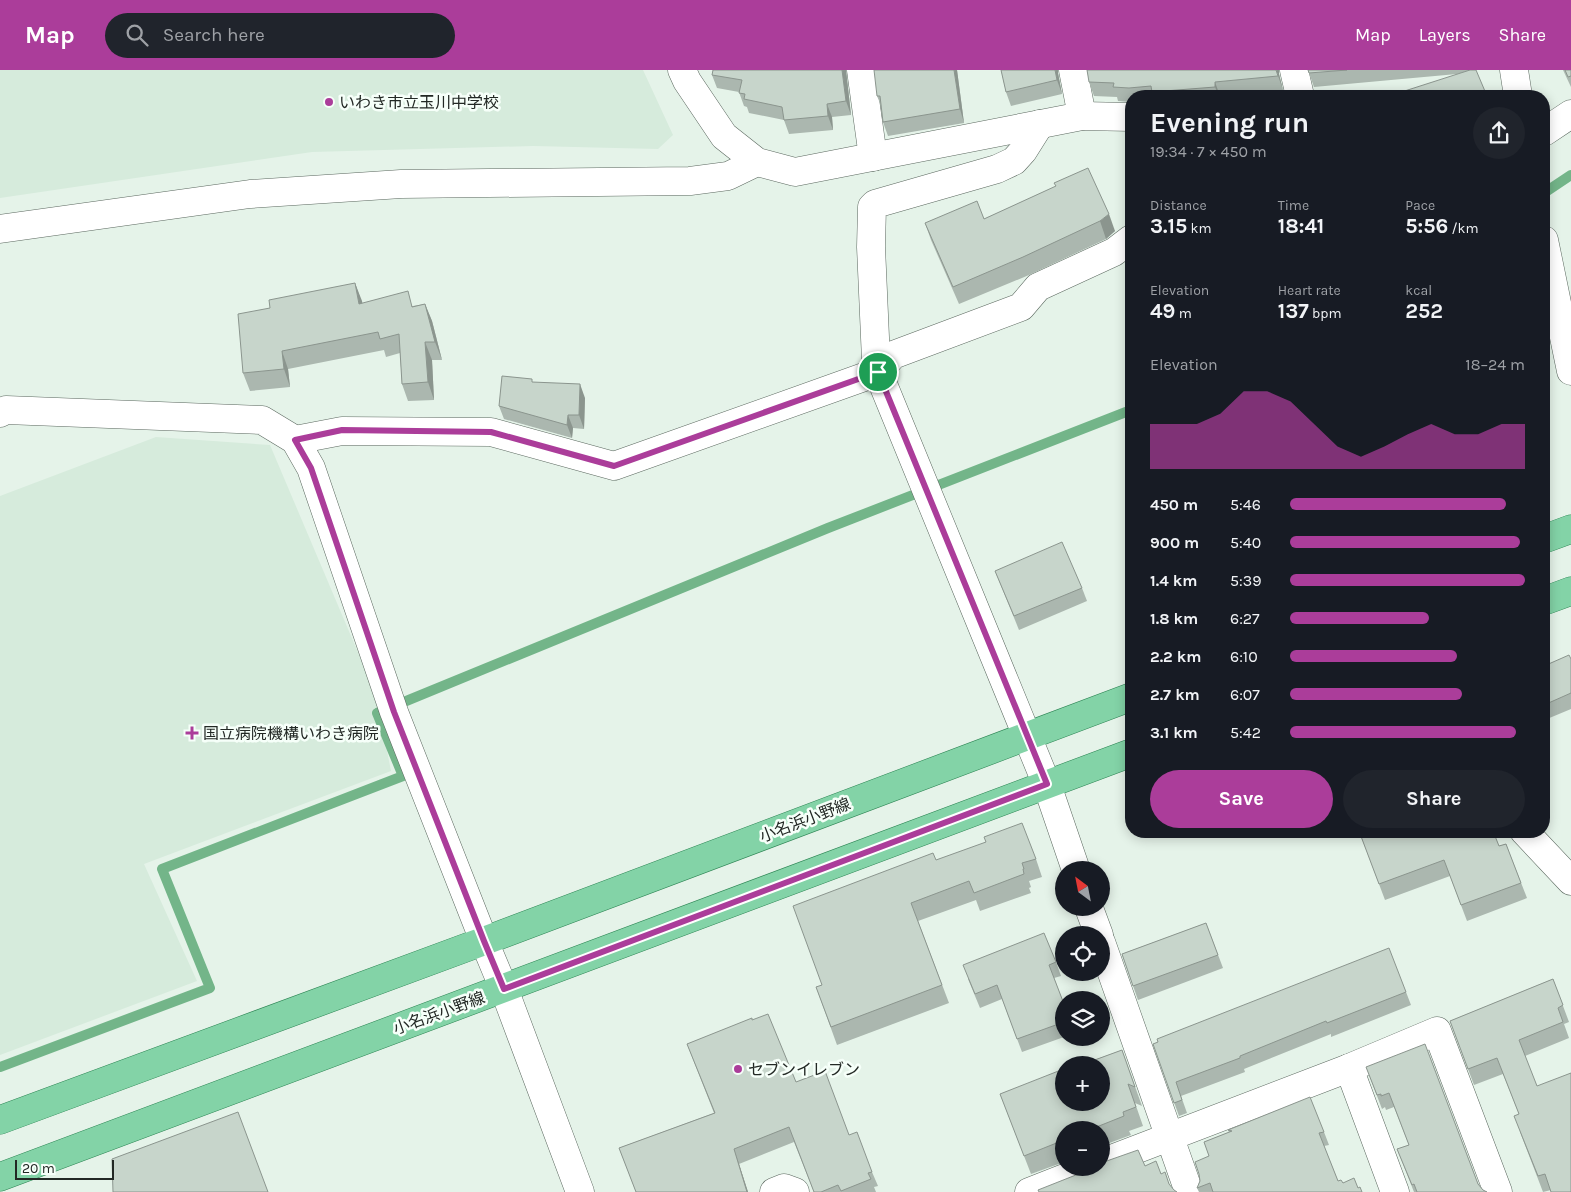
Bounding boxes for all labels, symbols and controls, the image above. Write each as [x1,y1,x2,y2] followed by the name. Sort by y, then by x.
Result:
[105,13,455,58] search box
[25,21,75,49] text: Map
[123,21,151,49] icon: search
[163,24,265,46] text: Search here
[1355,24,1391,46] text: Map
[1419,24,1471,46] text: Layers
[1499,24,1546,46] text: Share
[339,93,499,112] place label: いわき市立玉川中学校
[323,96,335,108] marker: いわき市立玉川中学校
[1150,106,1309,139] text: Evening run
[1473,107,1525,159] button: share
[1150,142,1267,161] text: 19:34 · 7 × 450 m
[1150,197,1207,214] text: Distance
[1278,197,1309,214] text: Time
[1405,197,1435,214] text: Pace
[1150,214,1187,238] text: 3.15
[1278,214,1324,238] text: 18:41
[1405,214,1448,238] text: 5:56
[1187,220,1212,237] text: km
[1448,220,1479,237] text: /km
[1150,282,1209,299] text: Elevation
[1278,282,1341,299] text: Heart rate
[1405,282,1432,299] text: kcal
[1150,299,1175,323] text: 49
[1278,299,1309,323] text: 137
[1405,299,1443,323] text: 252
[1175,305,1192,322] text: m
[1309,305,1342,322] text: bpm
[857,351,899,393] pin
[1150,355,1218,374] text: Elevation
[1465,355,1525,374] text: 18–24 m
[864,358,892,386] icon: arrive
[1150,495,1198,514] text: 450 m
[1230,495,1261,514] text: 5:46
[1150,533,1199,552] text: 900 m
[1230,533,1261,552] text: 5:40
[1150,571,1197,590] text: 1.4 km
[1230,571,1261,590] text: 5:39
[1150,609,1198,628] text: 1.8 km
[1230,609,1260,628] text: 6:27
[1150,647,1202,666] text: 2.2 km
[1230,647,1258,666] text: 6:10
[1150,685,1200,704] text: 2.7 km
[1230,685,1260,704] text: 6:07
[1150,723,1198,742] text: 3.1 km
[1230,723,1261,742] text: 5:42
[203,724,379,743] place label: 国立病院機構いわき病院
[185,726,199,740] marker: 国立病院機構いわき病院
[1150,770,1333,828] button: Save
[1343,770,1525,828] button: Share
[757,794,853,846] street label: 小名浜小野線
[1055,861,1110,916] north arrow
[1055,861,1110,1176] map controls
[1055,926,1110,981] button: locate
[391,988,487,1038] street label: 小名浜小野線
[1055,991,1110,1046] button: layers
[1055,1056,1110,1111] button: +
[748,1060,860,1079] place label: セブンイレブン
[732,1063,744,1075] marker: セブンイレブン
[1055,1121,1110,1176] button: −
[15,1157,114,1180] scale bar
[22,1160,55,1177] text: 20 m

